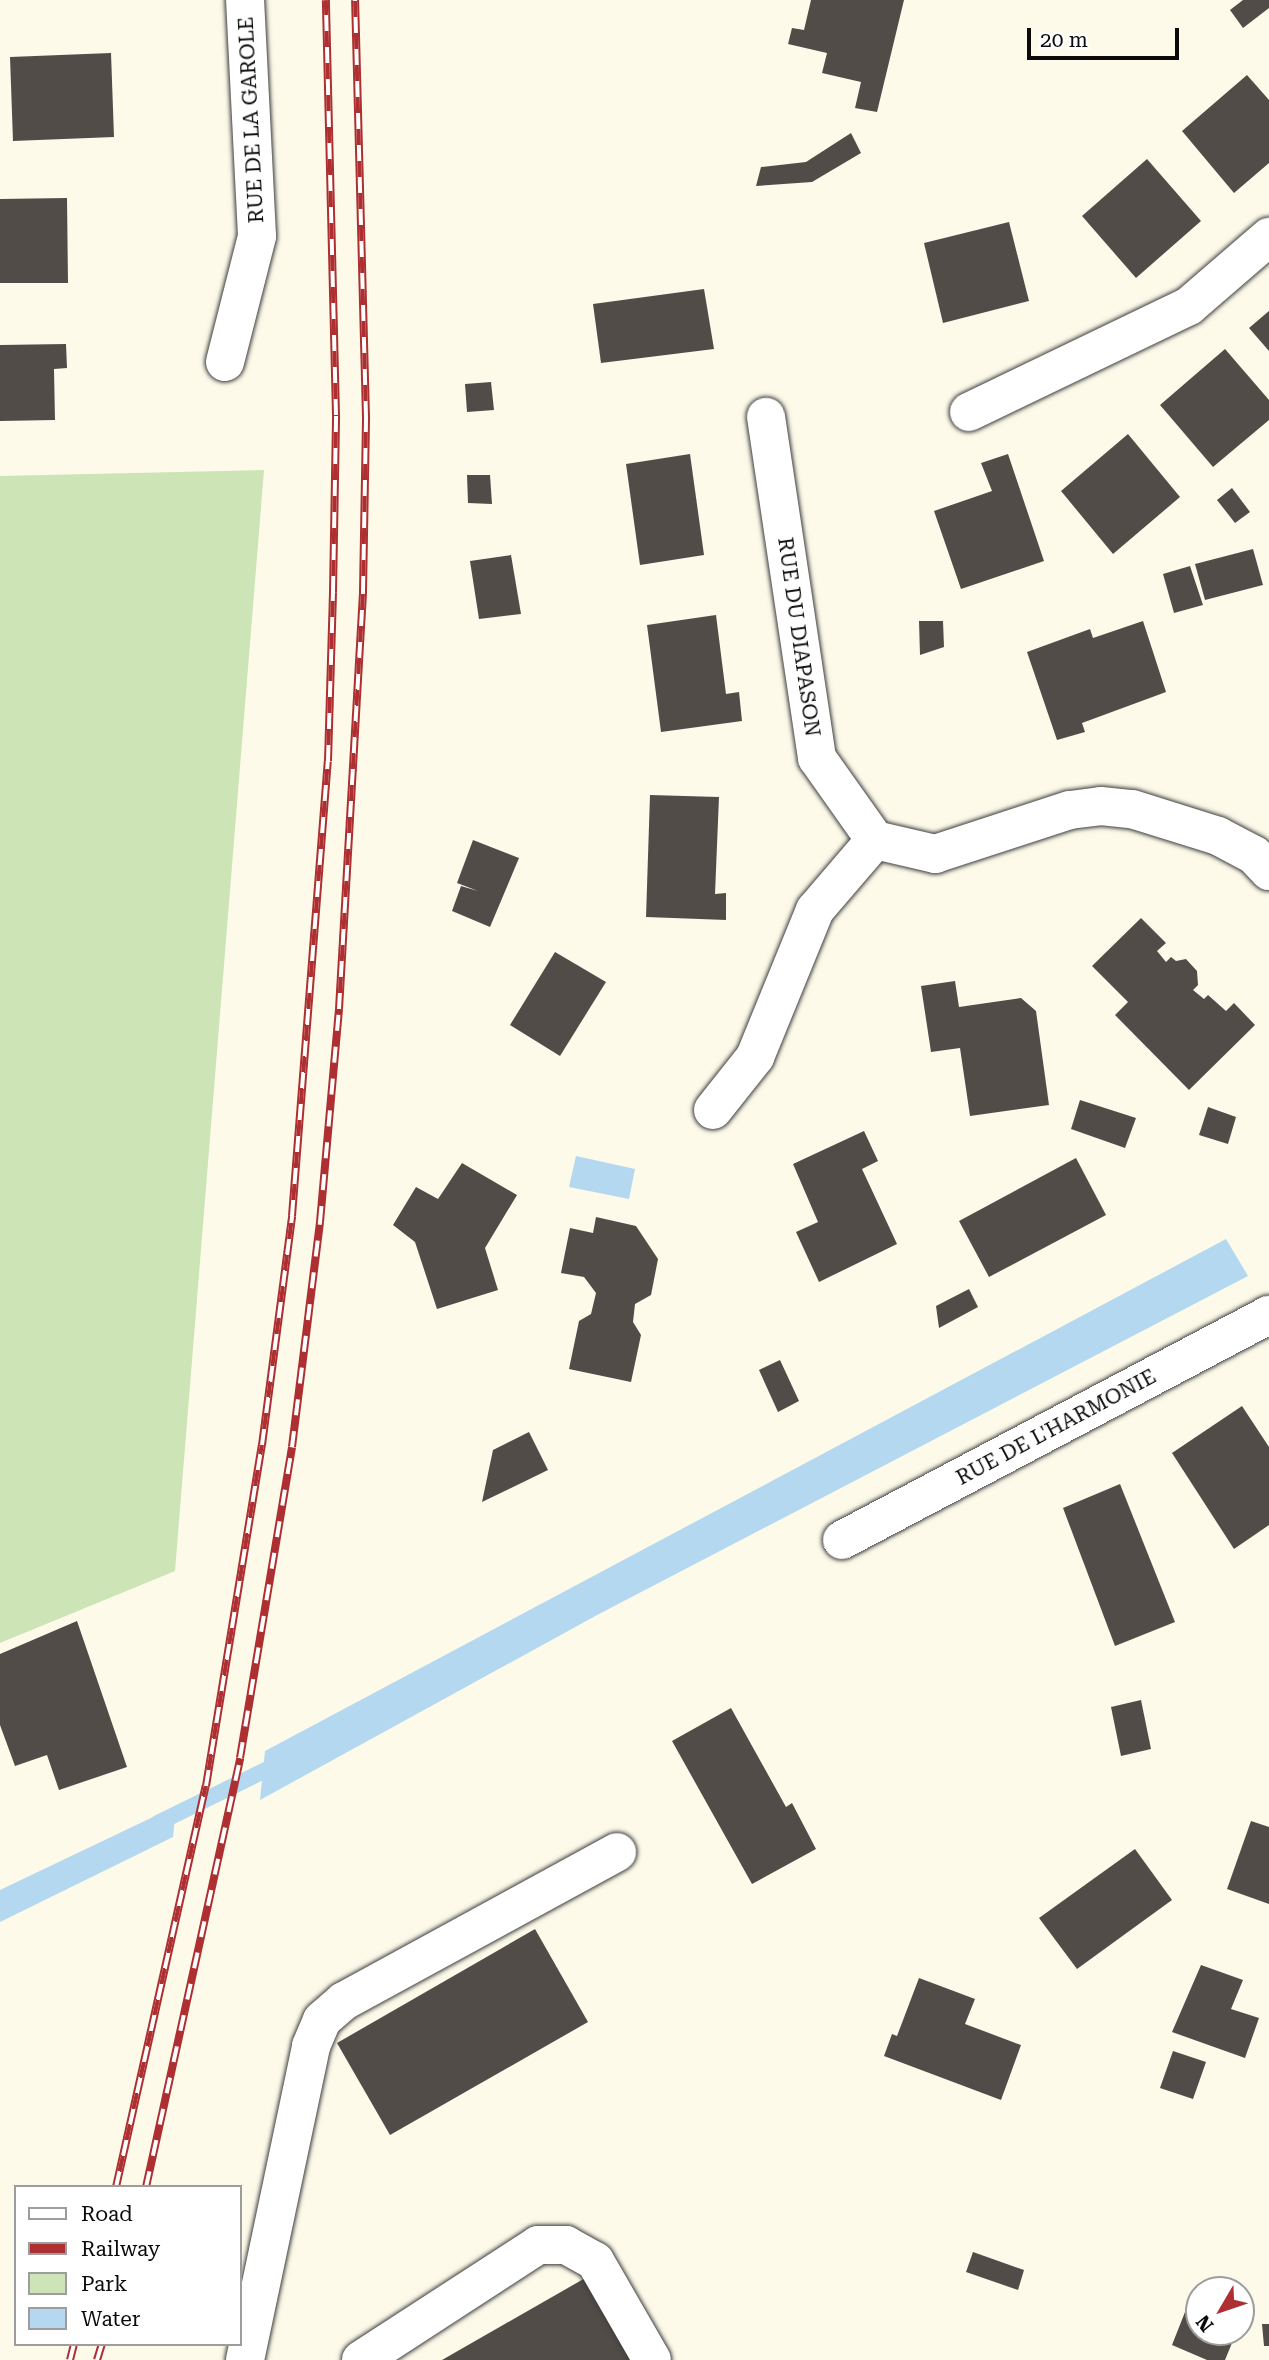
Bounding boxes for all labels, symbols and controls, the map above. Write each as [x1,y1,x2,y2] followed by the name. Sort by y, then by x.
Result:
[1031,14,1183,58] scale bar
[233,16,269,224] street label: RUE DE LA GAROLE
[1040,28,1088,52] text: 20 m
[773,536,825,738] street label: RUE DU DIAPASON
[952,1364,1160,1490] street label: RUE DE L'HARMONIE
[14,2185,242,2346] legend
[81,2202,133,2226] text: Road
[81,2237,160,2261] text: Railway
[81,2272,127,2296] text: Park
[1185,2276,1255,2346] north arrow
[81,2307,140,2331] text: Water
[1191,2310,1218,2336] text: N

